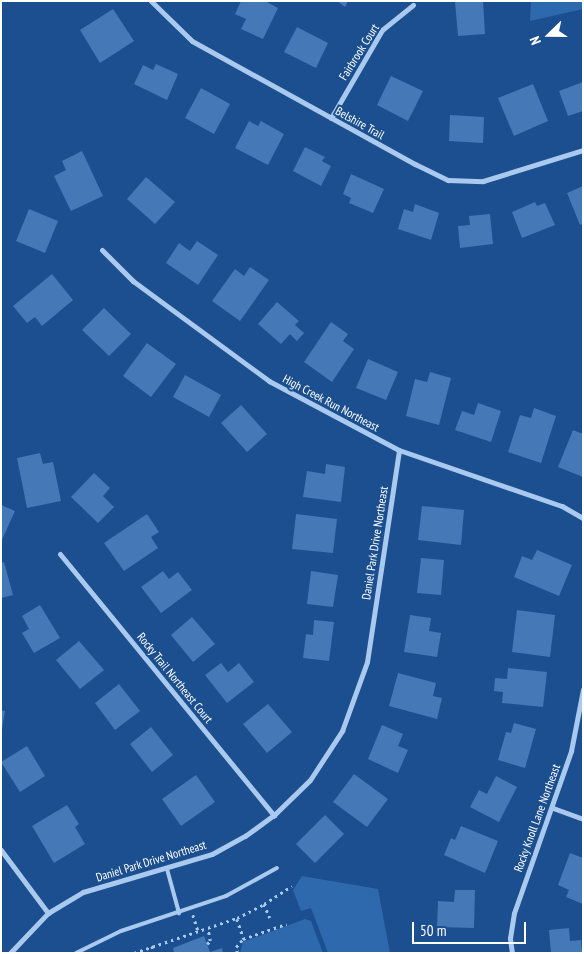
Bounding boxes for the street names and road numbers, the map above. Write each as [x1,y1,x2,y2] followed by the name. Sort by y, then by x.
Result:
[336,21,382,83] street label: Fairbrook Court
[333,104,387,142] street label: Belshire Trail
[280,371,382,435] street label: High Creek Run Northeast
[359,485,391,601] street label: Daniel Park Drive Northeast
[134,630,216,726] street label: Rocky Trail Northeast Court
[511,762,563,874] street label: Rocky Knoll Lane Northeast
[94,837,208,885] street label: Daniel Park Drive Northeast

